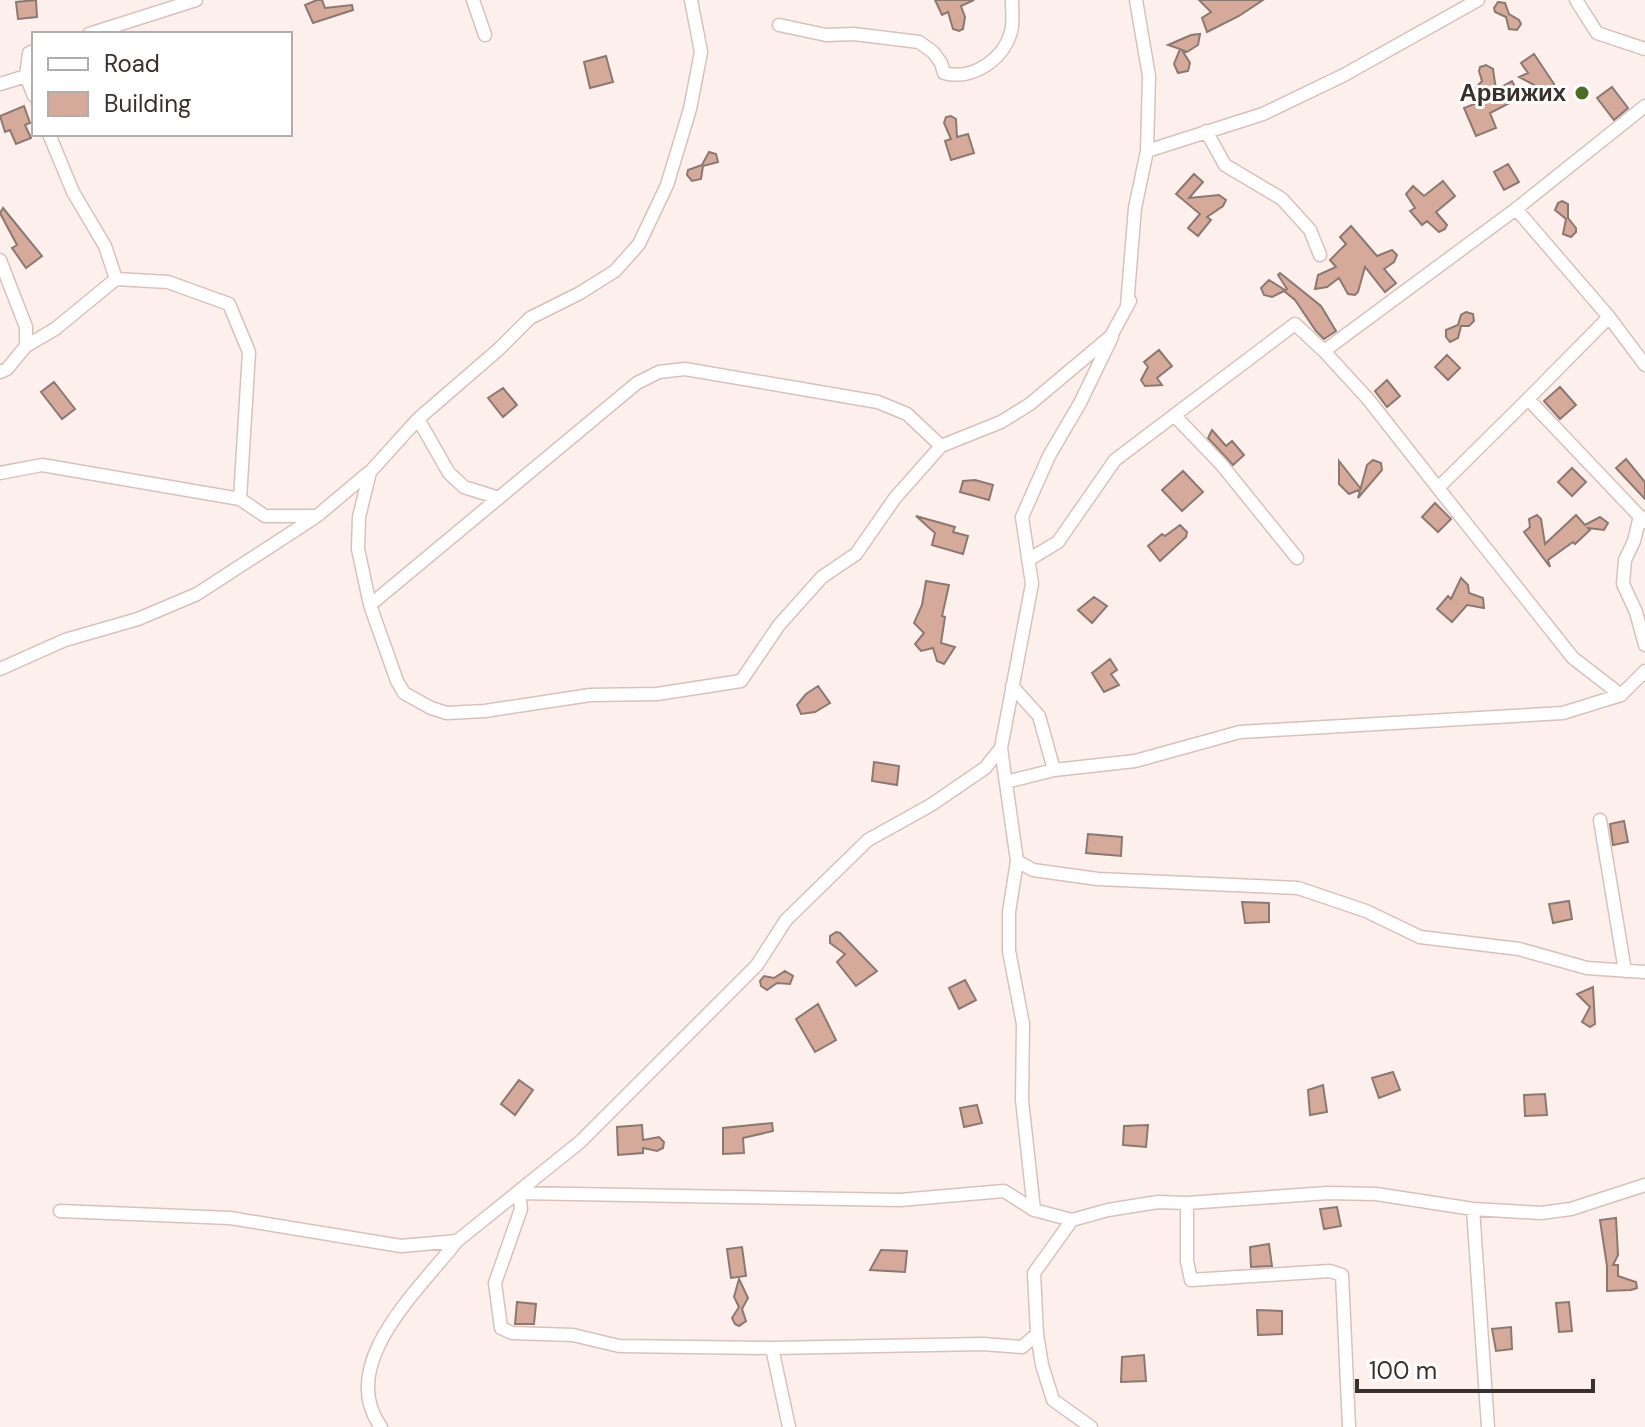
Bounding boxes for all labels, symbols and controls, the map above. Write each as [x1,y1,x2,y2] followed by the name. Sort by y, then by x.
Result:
[32,32,292,136] legend
[104,48,160,79] text: Road
[1459,77,1567,108] place label: Арвижих
[1573,84,1591,102] marker: Арвижих
[104,88,191,119] text: Building
[1357,1343,1593,1393] scale bar
[1369,1355,1437,1386] text: 100 m

